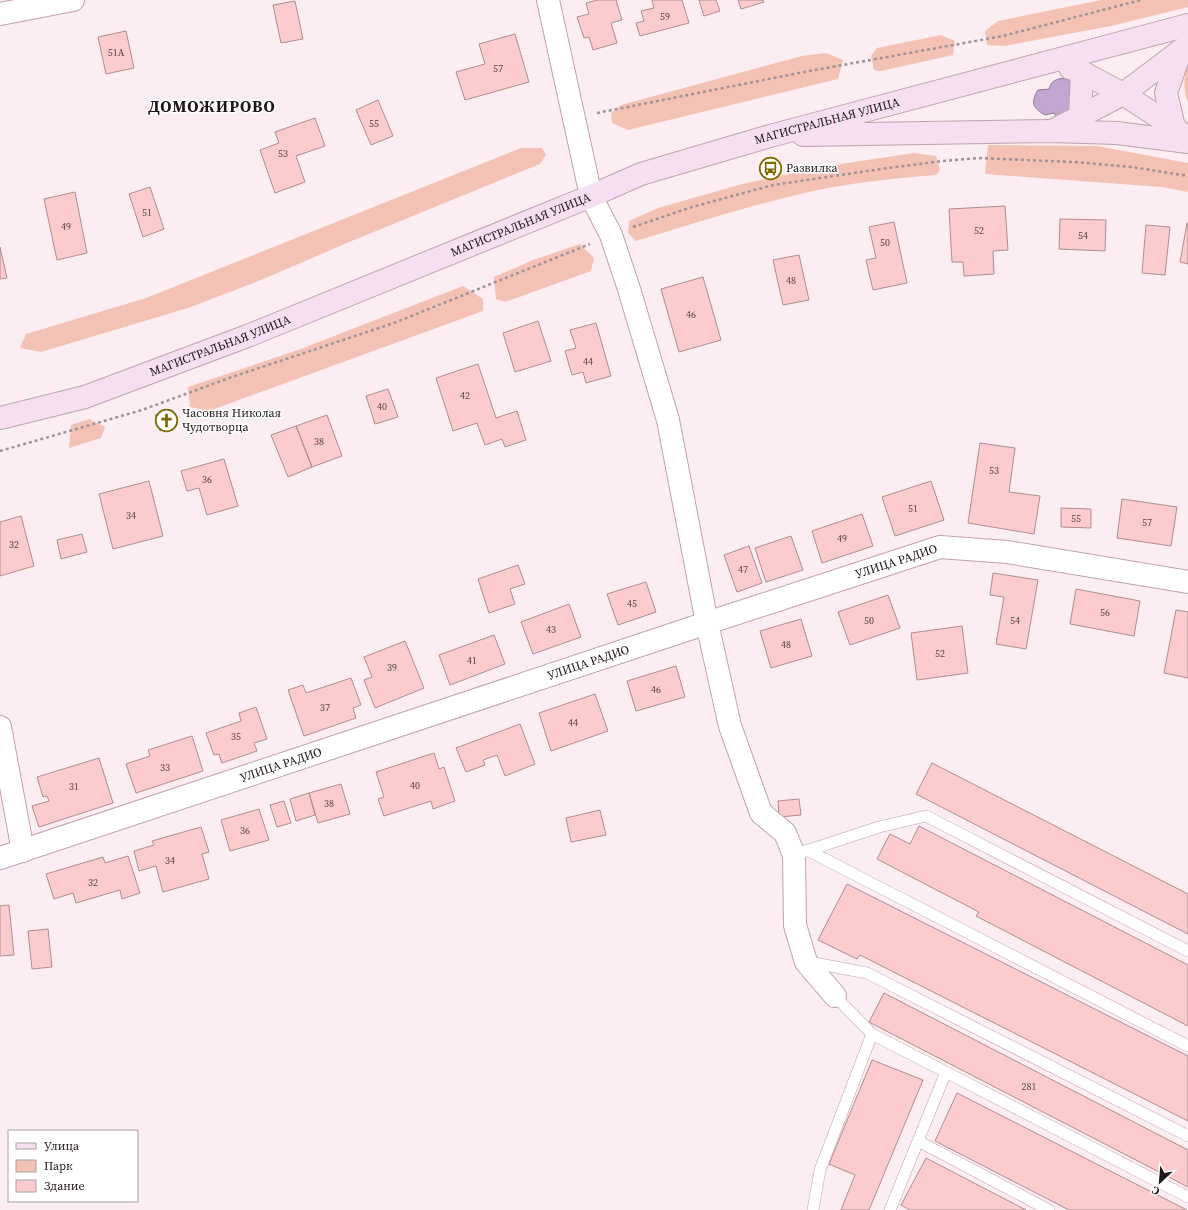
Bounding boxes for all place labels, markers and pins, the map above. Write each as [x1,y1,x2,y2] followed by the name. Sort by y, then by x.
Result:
[757,155,783,181] bus stop icon: Развилка
[786,160,839,176] place label: Развилка
[182,405,281,435] place label: Часовня Николая Чудотворца
[153,407,179,433] church icon: Часовня Николая Чудотворца

